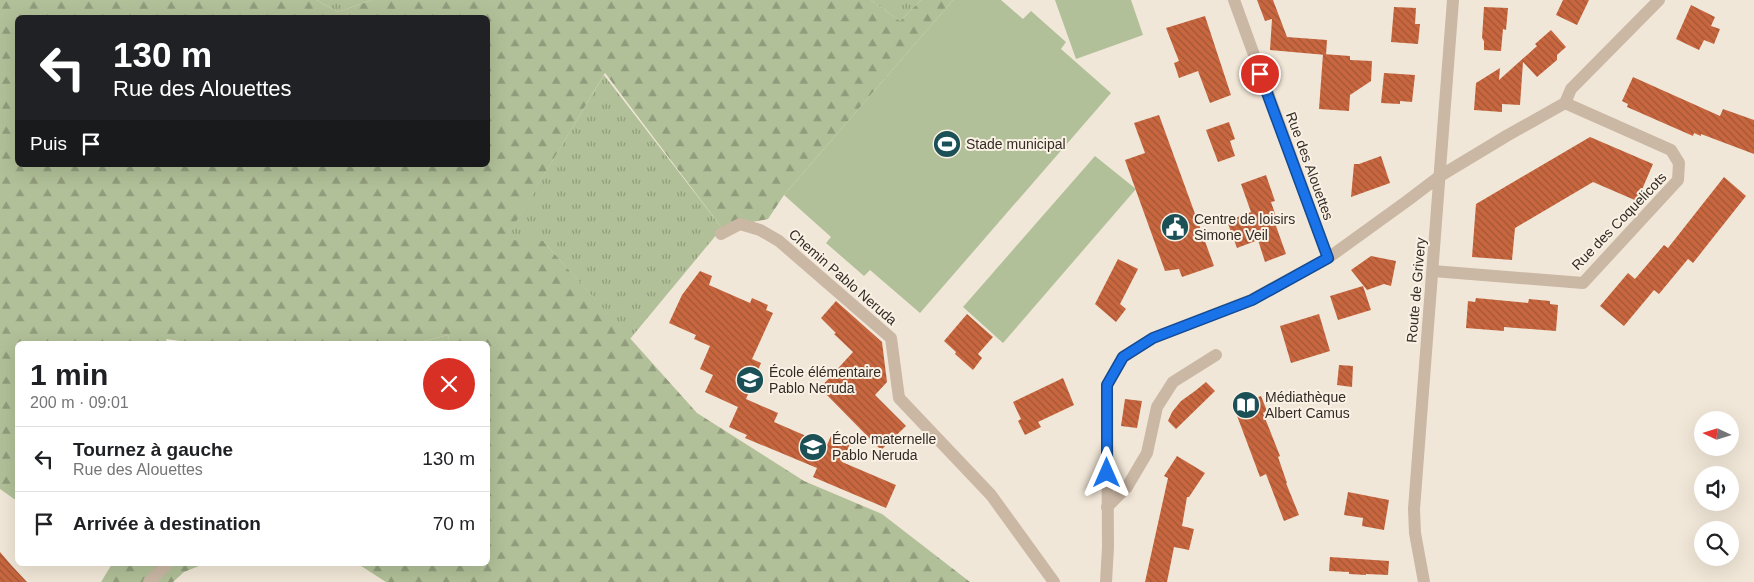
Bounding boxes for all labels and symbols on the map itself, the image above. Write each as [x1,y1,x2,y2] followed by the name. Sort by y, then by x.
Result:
[1239,53,1281,95] pin
[1283,110,1337,222] street label: Rue des Alouettes
[932,129,962,159] sports icon: Stade municipal
[966,136,1066,152] place label: Stade municipal
[1568,169,1670,273] street label: Rue des Coquelicots
[1194,211,1295,243] place label: Centre de loisirs Simone Veil
[1160,212,1190,242] public building icon: Centre de loisirs Simone Veil
[786,226,900,328] street label: Chemin Pablo Neruda
[1403,237,1429,343] street label: Route de Grivery
[769,364,881,396] place label: École élémentaire Pablo Neruda
[735,365,765,395] school or university icon: École élémentaire Pablo Neruda
[1265,389,1350,421] place label: Médiathèque Albert Camus
[1231,390,1261,420] library icon: Médiathèque Albert Camus
[1694,411,1739,456] north arrow
[832,431,936,463] place label: École maternelle Pablo Neruda
[798,432,828,462] school or university icon: École maternelle Pablo Neruda
[1080,446,1132,498] position arrow

